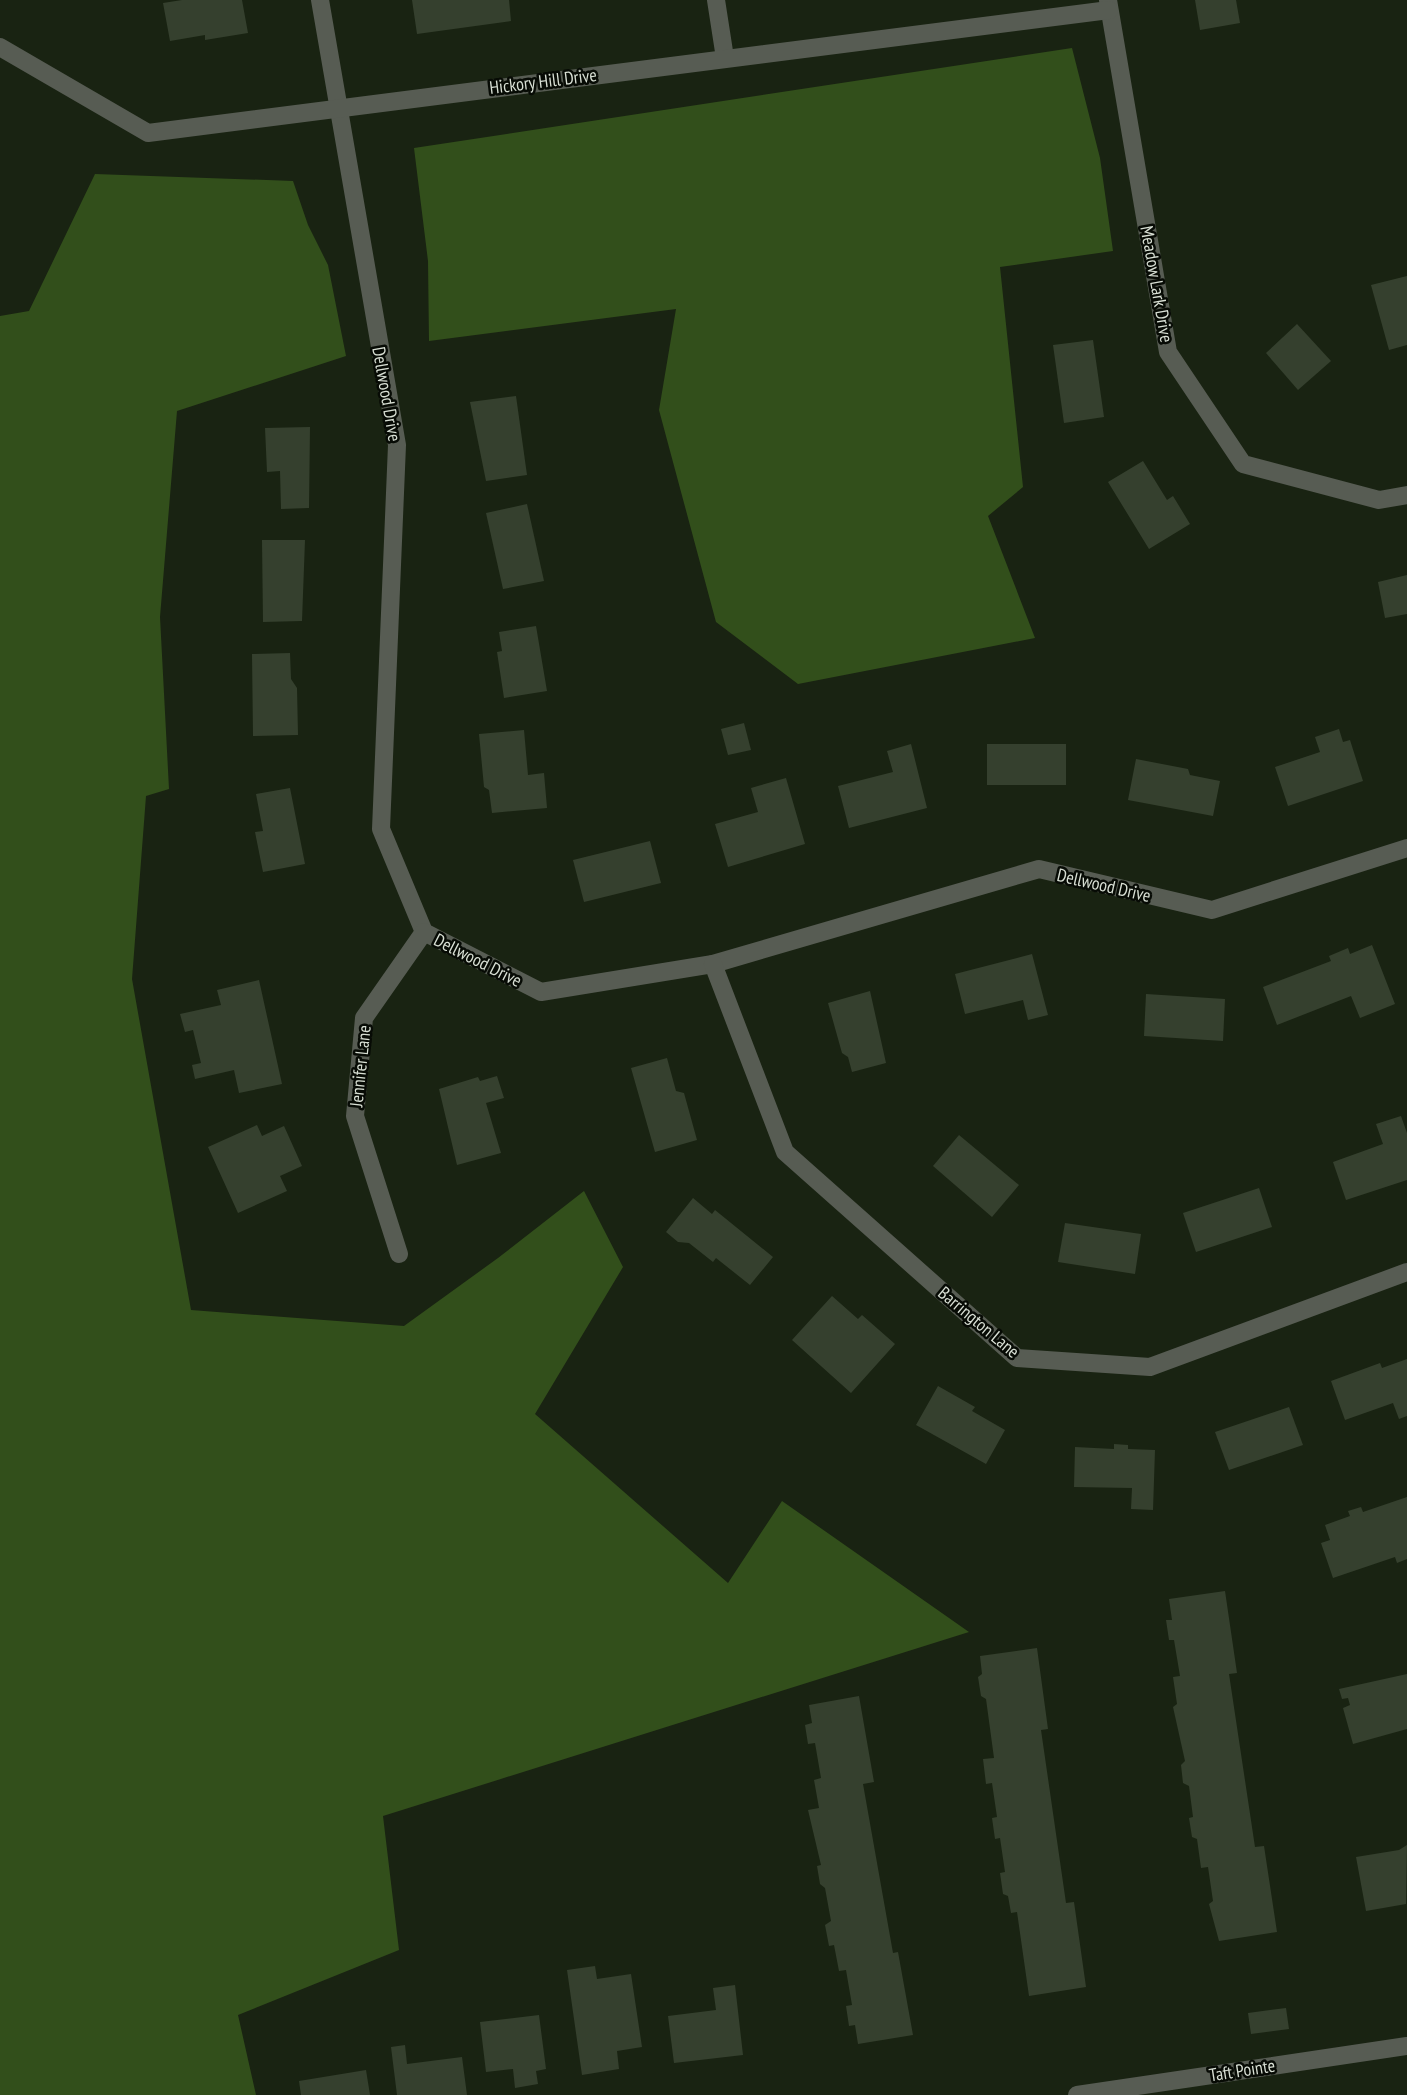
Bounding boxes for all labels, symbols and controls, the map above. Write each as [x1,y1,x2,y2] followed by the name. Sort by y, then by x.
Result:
[488,63,598,99] street label: Hickory Hill Drive
[1135,224,1179,344] street label: Meadow Lark Drive
[367,345,407,443] street label: Dellwood Drive
[1055,863,1153,907] street label: Dellwood Drive
[430,928,526,992] street label: Dellwood Drive
[344,1024,376,1109] street label: Jennifer Lane
[934,1281,1024,1363] street label: Barrington Lane
[1207,2053,1277,2087] street label: Taft Pointe

